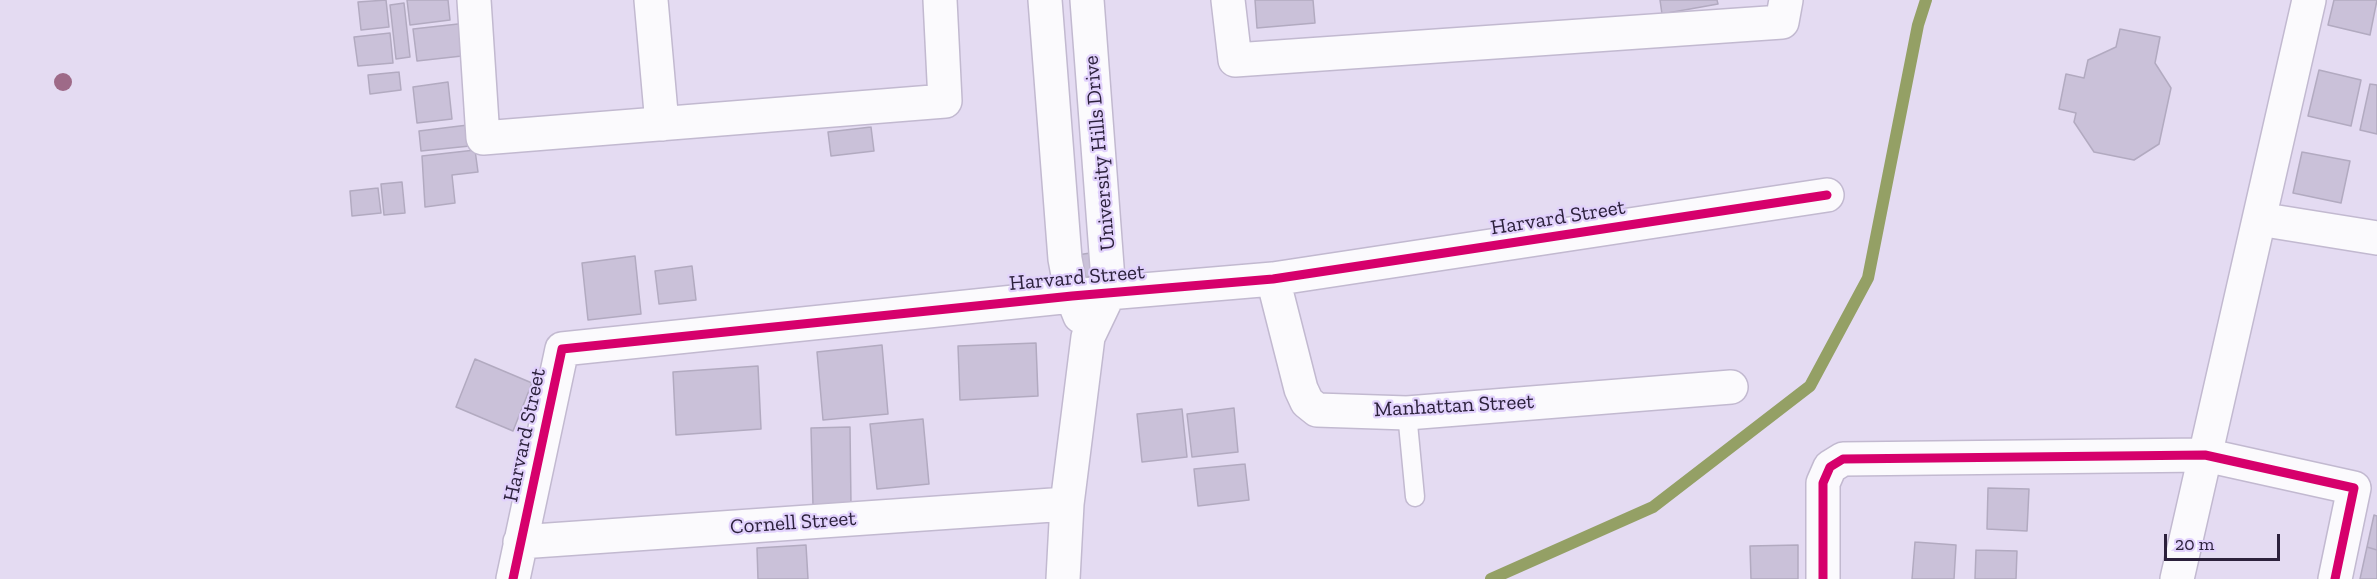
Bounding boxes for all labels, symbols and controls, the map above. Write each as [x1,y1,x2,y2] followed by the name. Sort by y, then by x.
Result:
[1079,54,1121,252] street label: University Hills Drive
[1489,195,1627,241] street label: Harvard Street
[1008,260,1146,296] street label: Harvard Street
[499,366,551,504] street label: Harvard Street
[1373,389,1535,423] street label: Manhattan Street
[729,506,857,540] street label: Cornell Street
[2167,522,2282,560] scale bar
[2175,533,2214,555] text: 20 m

